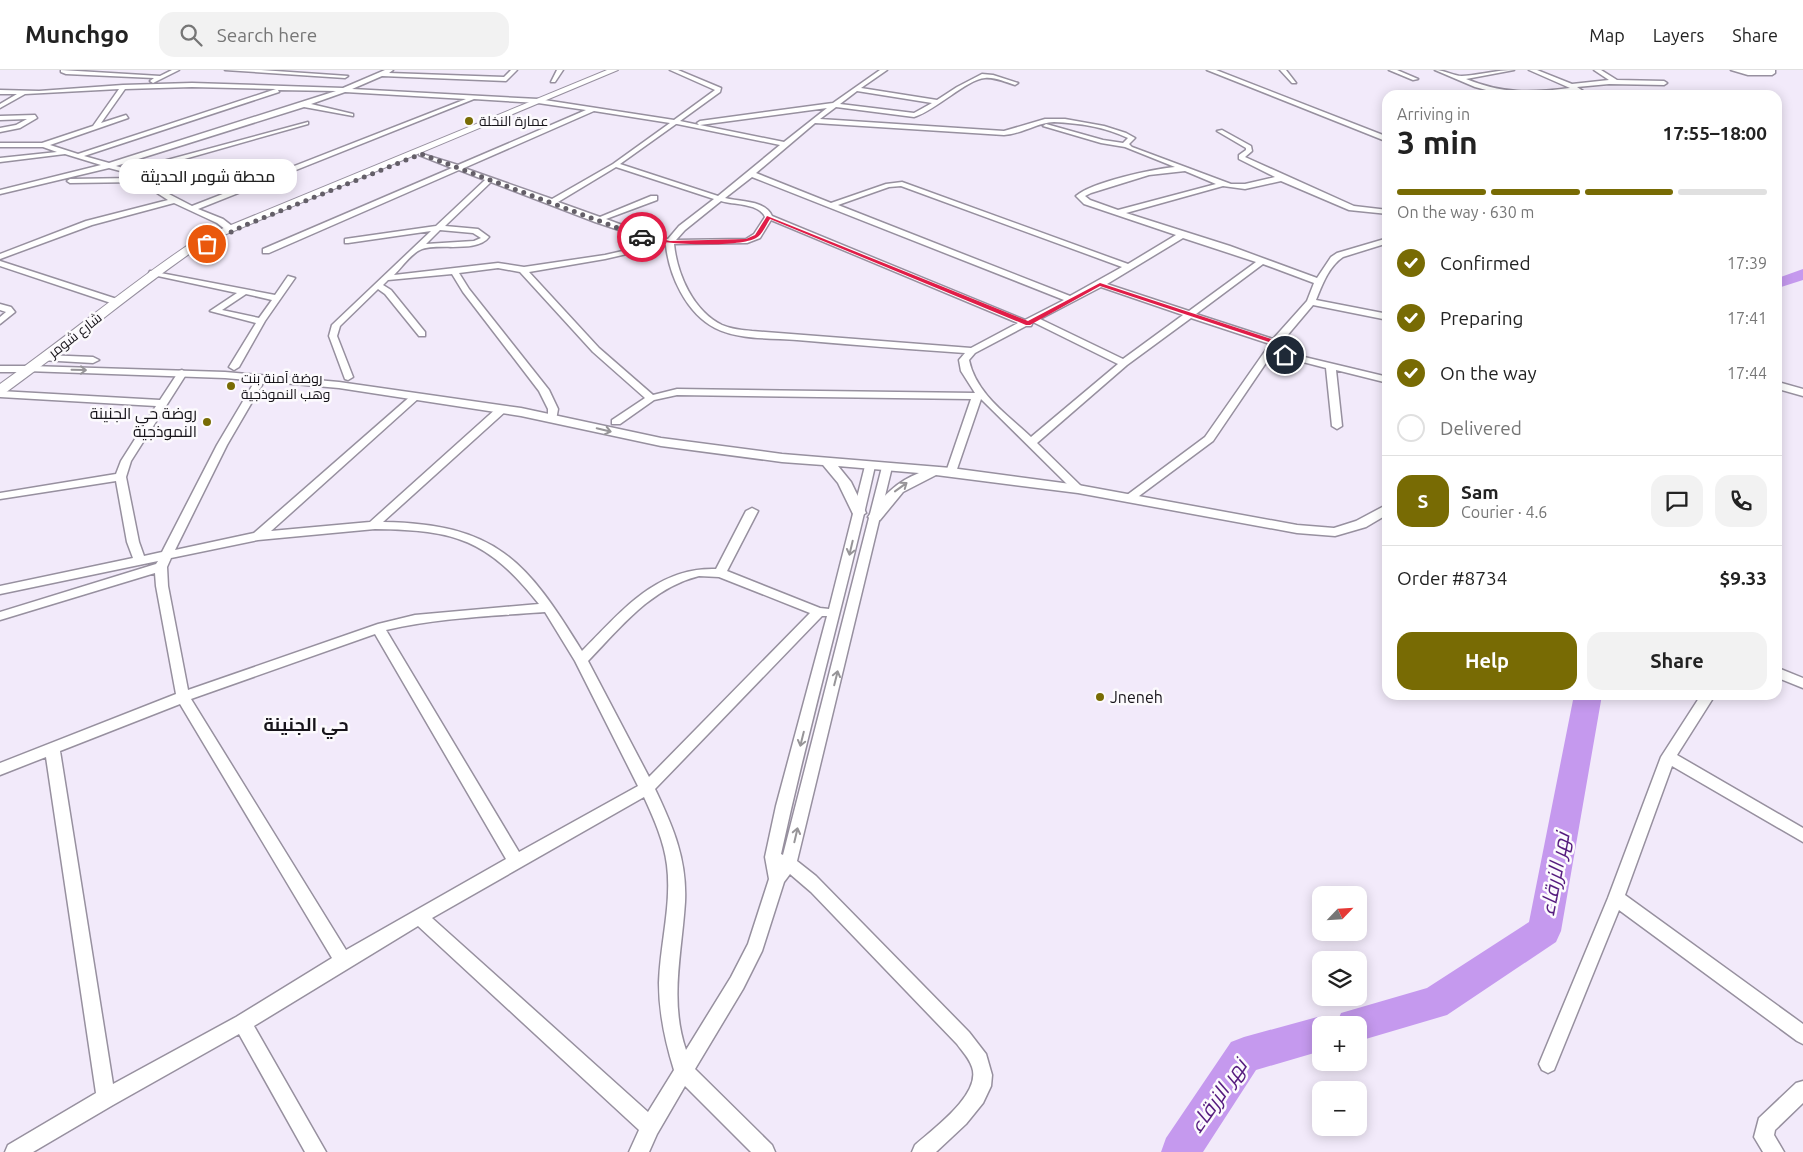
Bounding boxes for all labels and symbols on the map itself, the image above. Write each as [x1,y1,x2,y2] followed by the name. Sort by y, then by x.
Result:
[479,113,549,129] place label: عمارة النخلة
[463,115,475,127] marker: عمارة النخلة
[118,159,296,194] callout: محطة شومر الحديثة
[617,212,667,262] courier
[186,223,228,265] pin
[44,309,105,362] street label: شارع شومر
[1264,334,1306,376] pin
[70,365,86,375] one-way arrow
[241,370,330,402] place label: روضة آمنة بنت وهب النموذجية
[225,380,237,392] marker: روضة آمنة بنت وهب النموذجية
[90,404,197,441] place label: روضة حي الجنينة النموذجية
[201,416,213,428] marker: روضة حي الجنينة النموذجية
[596,426,612,435] one-way arrow
[894,482,908,492] one-way arrow
[846,539,855,555] one-way arrow
[832,670,841,686] one-way arrow
[1110,688,1163,706] place label: Jneneh
[1094,691,1106,703] marker: Jneneh
[263,714,349,740] district label: حي الجنينة
[796,730,806,746] one-way arrow
[792,828,801,844] one-way arrow
[1534,828,1576,918] water label: نهر الزرقاء
[1312,886,1368,941] north arrow
[1183,1052,1254,1138] water label: نهر الزرقاء

